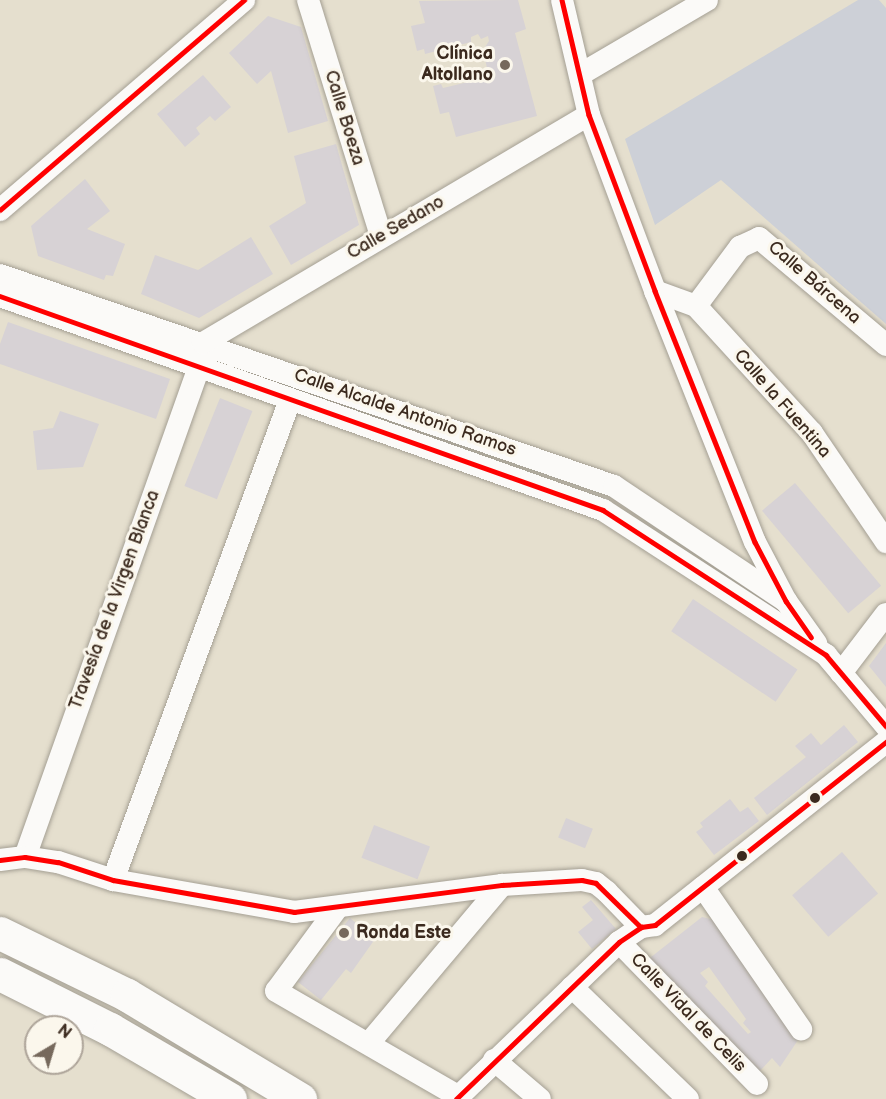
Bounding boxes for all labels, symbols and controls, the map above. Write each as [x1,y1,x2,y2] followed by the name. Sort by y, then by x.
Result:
[422,44,493,86] place label: Clínica Altollano
[498,58,512,72] marker: Clínica Altollano
[319,68,369,168] street label: Calle Boeza
[343,191,449,265] street label: Calle Sedano
[763,237,865,329] street label: Calle Bárcena
[729,345,835,463] street label: Calle la Fuentina
[291,365,519,461] street label: Calle Alcalde Antonio Ramos
[65,487,165,713] street label: Travesía de la Virgen Blanca
[809,792,821,804] unlabelled marker
[736,850,748,862] unlabelled marker
[356,922,451,944] place label: Ronda Este
[337,926,351,940] marker: Ronda Este
[625,949,751,1077] street label: Calle Vidal de Celis
[24,1015,84,1075] north arrow
[54,1021,75,1043] text: N

